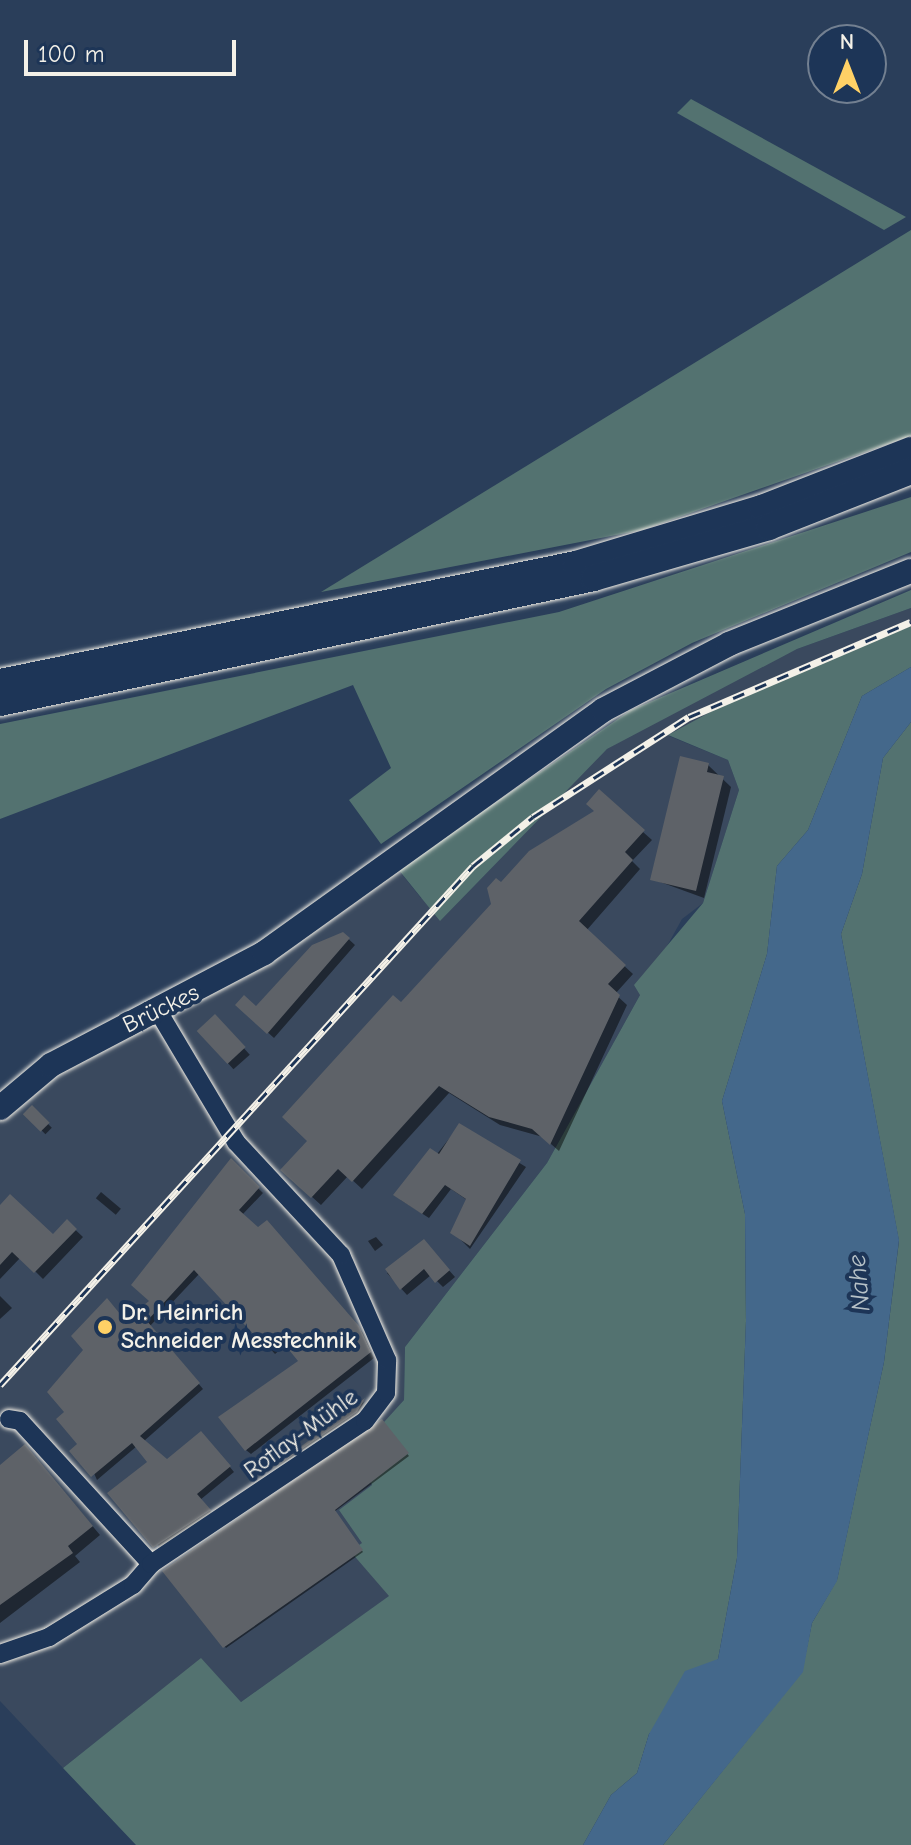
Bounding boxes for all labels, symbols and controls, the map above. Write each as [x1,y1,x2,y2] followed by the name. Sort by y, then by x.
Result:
[28,24,240,74] scale bar
[807,24,887,104] north arrow
[840,29,854,55] text: N
[38,40,105,68] text: 100 m
[118,978,204,1040] street label: Brückes
[842,1253,878,1313] water label: Nahe
[121,1299,356,1355] place label: Dr. Heinrich Schneider Messtechnik
[96,1318,114,1336] marker: Dr. Heinrich Schneider Messtechnik
[238,1383,364,1485] street label: Rotlay-Mühle

